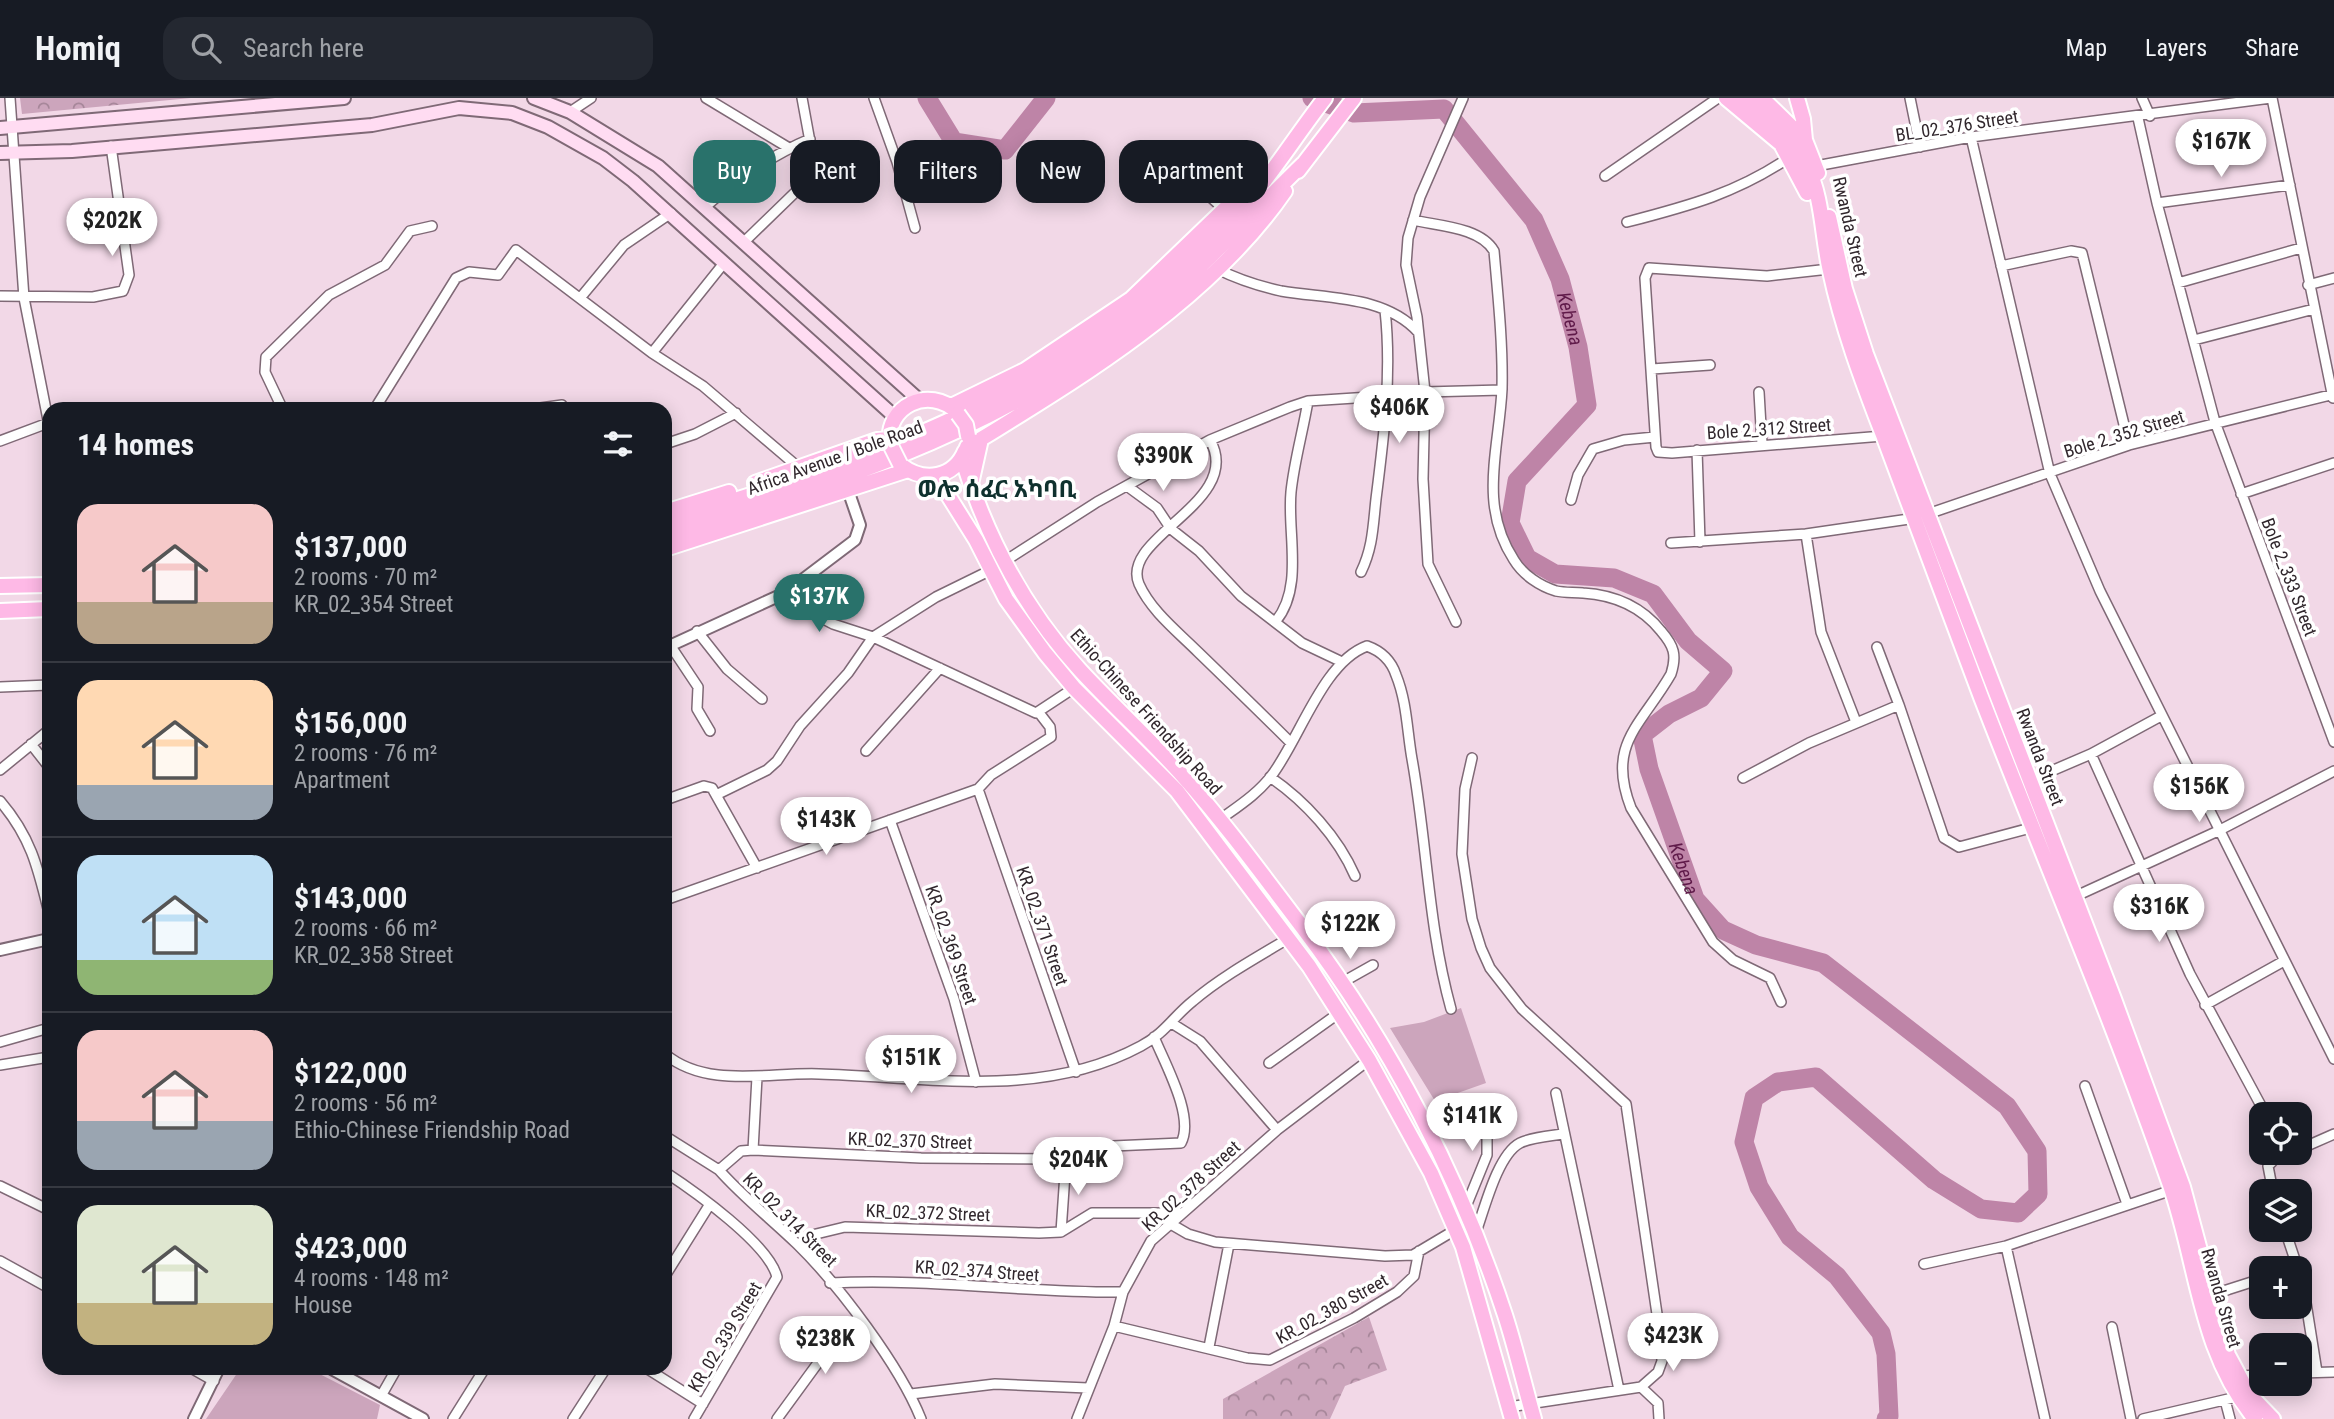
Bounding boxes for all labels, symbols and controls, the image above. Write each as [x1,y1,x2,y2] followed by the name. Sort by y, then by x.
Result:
[163,17,653,80] search box
[35,29,121,68] text: Homiq
[187,29,225,67] icon: search
[243,33,364,63] text: Search here
[2066,34,2107,62] text: Map
[2145,34,2207,62] text: Layers
[2245,34,2299,62] text: Share
[1894,105,2020,146] street label: BL_02_376 Street
[2172,120,2270,179] pin: $167K
[2191,128,2251,155] text: $167K
[693,140,776,203] chip: Buy
[790,140,880,203] chip: Rent
[894,140,1002,203] chip: Filters
[1016,140,1105,203] chip: New
[1119,140,1268,203] chip: Apartment
[1829,175,1872,279] street label: Rwanda Street
[63,198,161,258] pin: $202K
[82,207,142,234] text: $202K
[1552,290,1588,348] water label: Kebena
[1350,386,1448,445] pin: $406K
[1369,394,1429,421] text: $406K
[2061,405,2187,462] street label: Bole 2_352 Street
[1706,414,1832,443] street label: Bole 2_312 Street
[744,416,925,499] street label: Africa Avenue / Bole Road
[599,425,637,463] icon: filters
[77,427,194,462] text: 14 homes
[1114,434,1212,493] pin: $390K
[1133,442,1193,469] text: $390K
[918,475,1076,503] district label: ወሎ ሰፈር አካባቢ
[2257,515,2322,639] street label: Bole 2_333 Street
[294,529,407,564] text: $137,000
[133,532,217,616] icon: home
[294,564,437,591] text: 2 rooms · 70 m²
[770,574,868,634] pin: $137K
[789,583,849,610] text: $137K
[294,591,453,618] text: KR_02_354 Street
[1066,624,1226,799] street label: Ethio-Chinese Friendship Road
[294,705,407,740] text: $156,000
[2012,705,2069,808] street label: Rwanda Street
[133,708,217,792] icon: home
[294,740,437,767] text: 2 rooms · 76 m²
[2150,764,2248,824] pin: $156K
[294,767,390,794] text: Apartment
[2169,773,2229,800] text: $156K
[777,798,875,857] pin: $143K
[796,806,856,833] text: $143K
[1664,839,1704,898] water label: Kebena
[1012,863,1073,988] street label: KR_02_371 Street
[294,880,407,915] text: $143,000
[921,882,982,1007] street label: KR_02_369 Street
[133,883,217,967] icon: home
[2110,884,2208,944] pin: $316K
[2129,893,2189,920] text: $316K
[1301,902,1399,961] pin: $122K
[1320,910,1380,937] text: $122K
[294,915,437,942] text: 2 rooms · 66 m²
[294,942,453,969] text: KR_02_358 Street
[862,1035,960,1095] pin: $151K
[881,1044,941,1071] text: $151K
[294,1055,407,1090] text: $122,000
[133,1058,217,1142] icon: home
[294,1090,437,1117] text: 2 rooms · 56 m²
[1423,1094,1521,1153] pin: $141K
[1442,1102,1502,1129] text: $141K
[2249,1102,2312,1396] map controls
[2249,1102,2312,1165] button: locate
[294,1117,570,1144] text: Ethio-Chinese Friendship Road
[847,1128,973,1153] street label: KR_02_370 Street
[1137,1136,1244,1235] street label: KR_02_378 Street
[1029,1138,1127,1197] pin: $204K
[1048,1146,1108,1173] text: $204K
[739,1168,842,1271] street label: KR_02_314 Street
[2249,1179,2312,1242] button: layers
[865,1200,991,1225] street label: KR_02_372 Street
[294,1230,407,1265] text: $423,000
[133,1233,217,1317] icon: home
[2197,1246,2246,1350] street label: Rwanda Street
[914,1256,1040,1285] street label: KR_02_374 Street
[2249,1256,2312,1319] button: +
[294,1265,449,1292] text: 4 rooms · 148 m²
[1272,1269,1391,1348] street label: KR_02_380 Street
[683,1278,766,1396] street label: KR_02_339 Street
[294,1292,352,1319] text: House
[1624,1314,1722,1373] pin: $423K
[776,1316,874,1376] pin: $238K
[1643,1322,1703,1349] text: $423K
[795,1325,855,1352] text: $238K
[2249,1333,2312,1396] button: −

